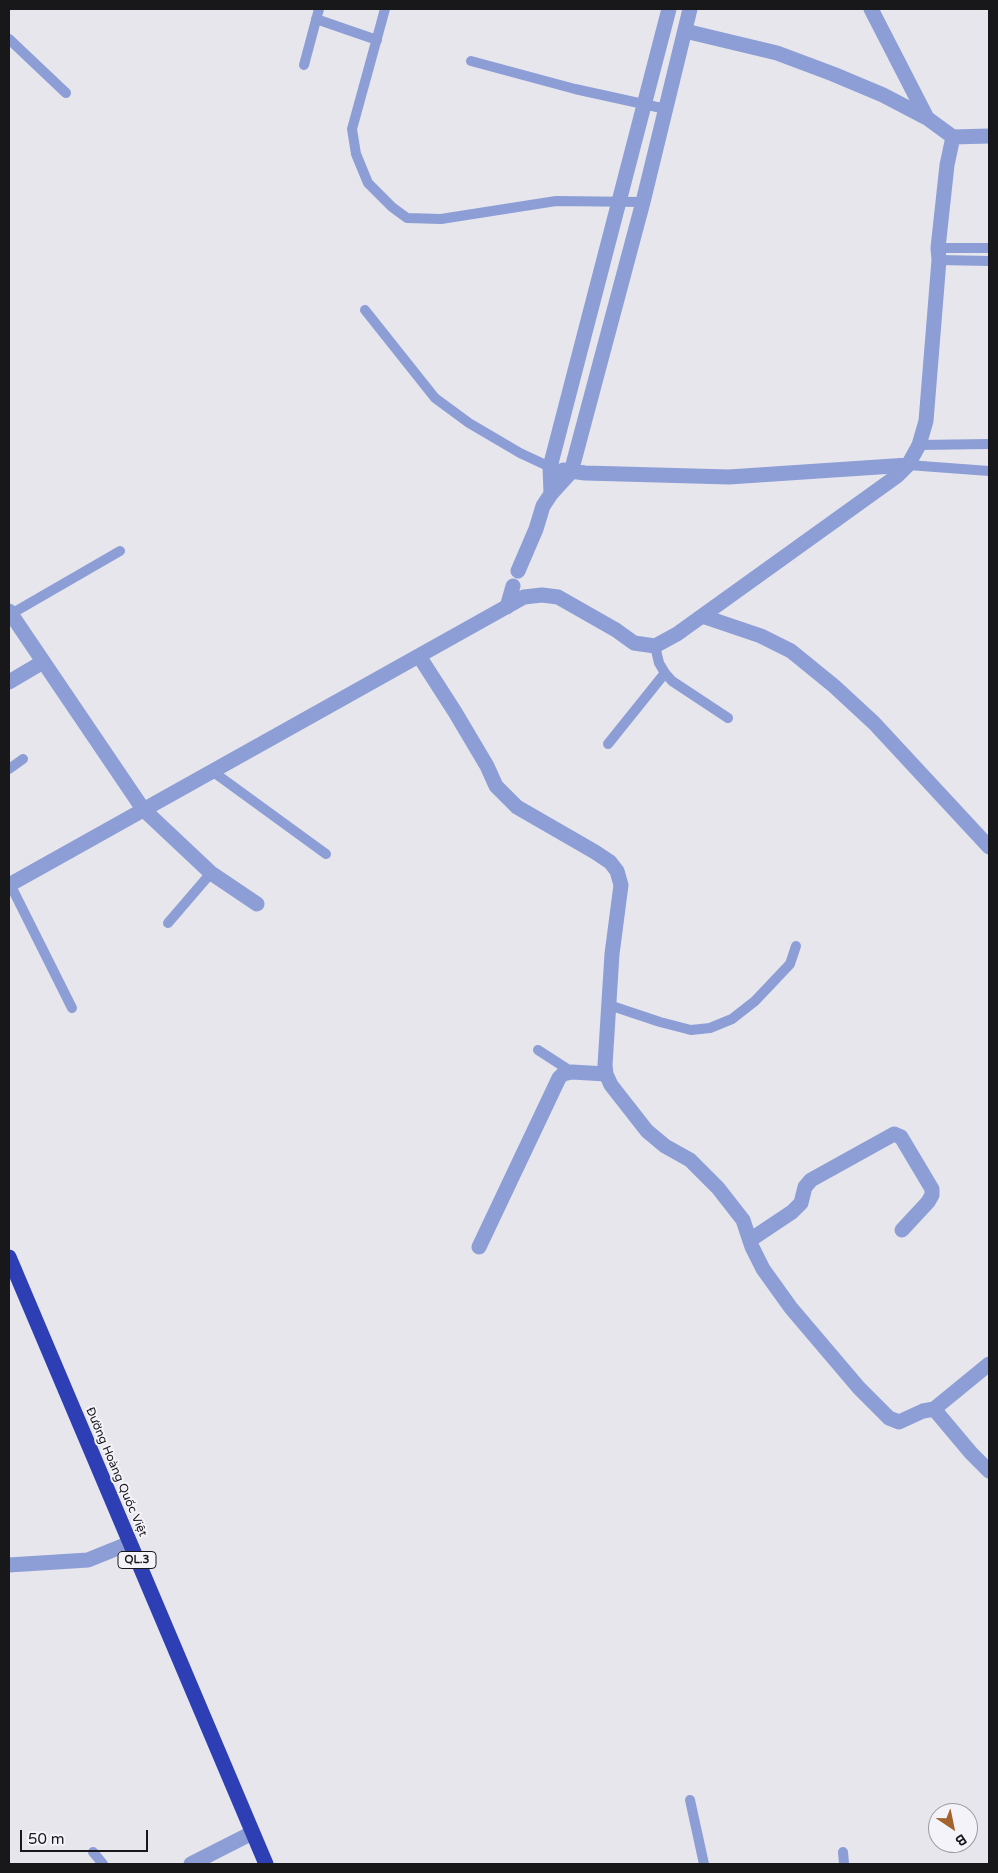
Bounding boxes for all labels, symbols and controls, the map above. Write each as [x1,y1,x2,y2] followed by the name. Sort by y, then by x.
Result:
[82,1405,150,1539] street label: Đường Hoàng Quốc Việt
[118,1552,156,1568] road number: QL.3
[928,1803,978,1853] north arrow
[22,1820,150,1852] scale bar
[28,1830,65,1848] text: 50 m
[952,1830,970,1850] text: B

